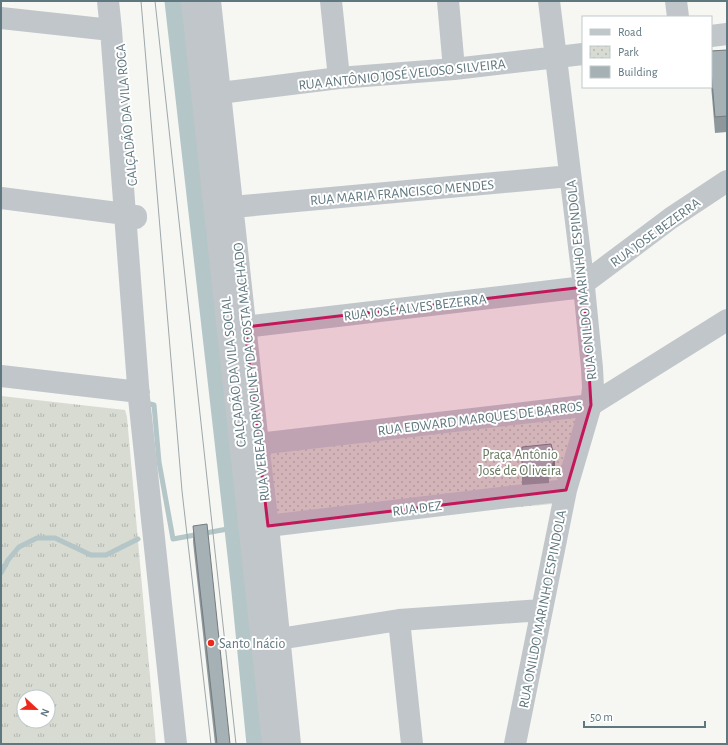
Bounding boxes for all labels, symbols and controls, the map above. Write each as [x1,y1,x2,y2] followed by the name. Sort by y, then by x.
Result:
[582,16,712,88] legend
[618,26,642,38] text: Road
[112,43,140,187] street label: CALÇADÃO DA VILA ROCA
[618,46,639,58] text: Park
[297,54,506,93] street label: RUA ANTÔNIO JOSÉ VELOSO SILVEIRA
[618,66,658,78] text: Building
[310,178,495,208] street label: RUA MARIA FRANCISCO MENDES
[565,179,599,381] street label: RUA ONILDO MARINHO ESPINDOLA
[608,196,703,270] street label: RUA JOSE BEZERRA
[231,242,273,502] street label: RUA VEREADOR VOLNEY DA COSTA MACHADO
[342,289,487,324] street label: RUA JOSÉ ALVES BEZERRA
[217,296,249,448] street label: CALÇADÃO DA VILA SOCIAL
[377,399,583,439] street label: RUA EDWARD MARQUES DE BARROS
[478,448,562,478] park label: Praça Antônio José de Oliveira
[392,499,443,519] street label: RUA DEZ
[517,509,569,709] street label: RUA ONILDO MARINHO ESPINDOLA
[219,637,285,651] place label: Santo Inácio
[206,638,216,648] marker: Santo Inácio
[16,689,56,729] north arrow
[584,703,705,729] scale bar
[38,707,51,718] text: N
[590,711,613,723] text: 50 m

